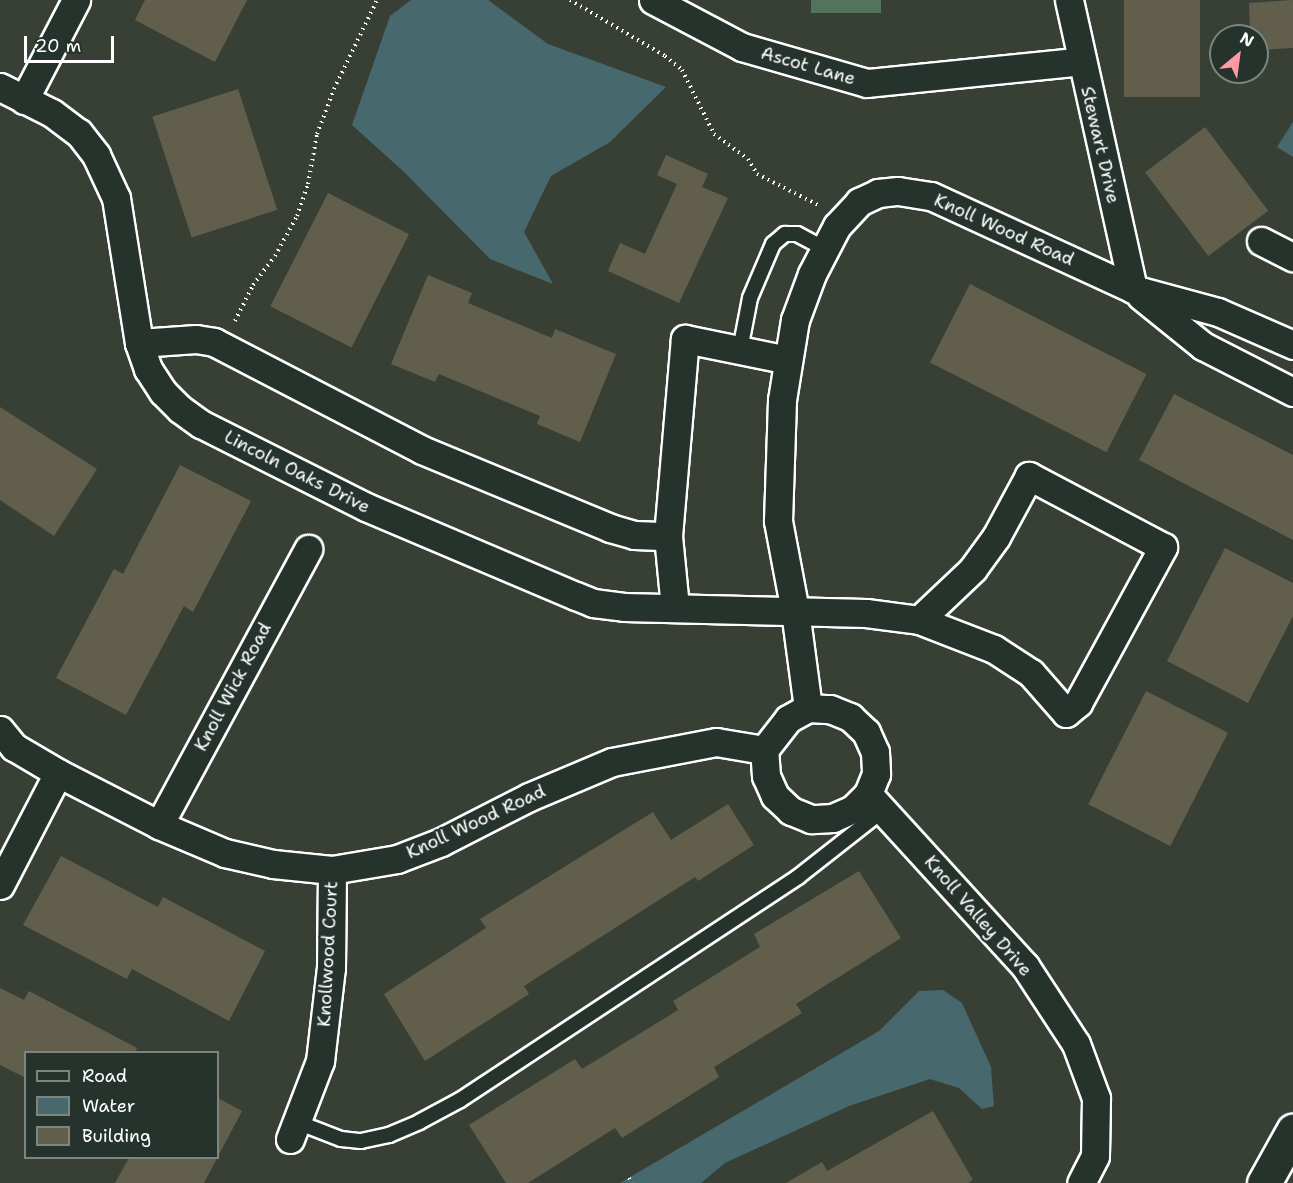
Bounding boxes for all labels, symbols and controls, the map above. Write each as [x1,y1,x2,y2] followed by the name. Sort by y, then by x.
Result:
[27,24,117,62] scale bar
[1209,24,1269,84] north arrow
[1236,27,1258,52] text: N
[35,34,81,58] text: 20 m
[758,42,858,90] street label: Ascot Lane
[1076,84,1124,206] street label: Stewart Drive
[931,189,1077,271] street label: Knoll Wood Road
[221,426,373,518] street label: Lincoln Oaks Drive
[190,619,276,755] street label: Knoll Wick Road
[403,780,549,864] street label: Knoll Wood Road
[920,851,1036,981] street label: Knoll Valley Drive
[313,881,343,1027] street label: Knollwood Court
[24,1051,219,1159] legend
[82,1064,127,1088] text: Road
[82,1094,135,1118] text: Water
[82,1124,151,1148] text: Building

